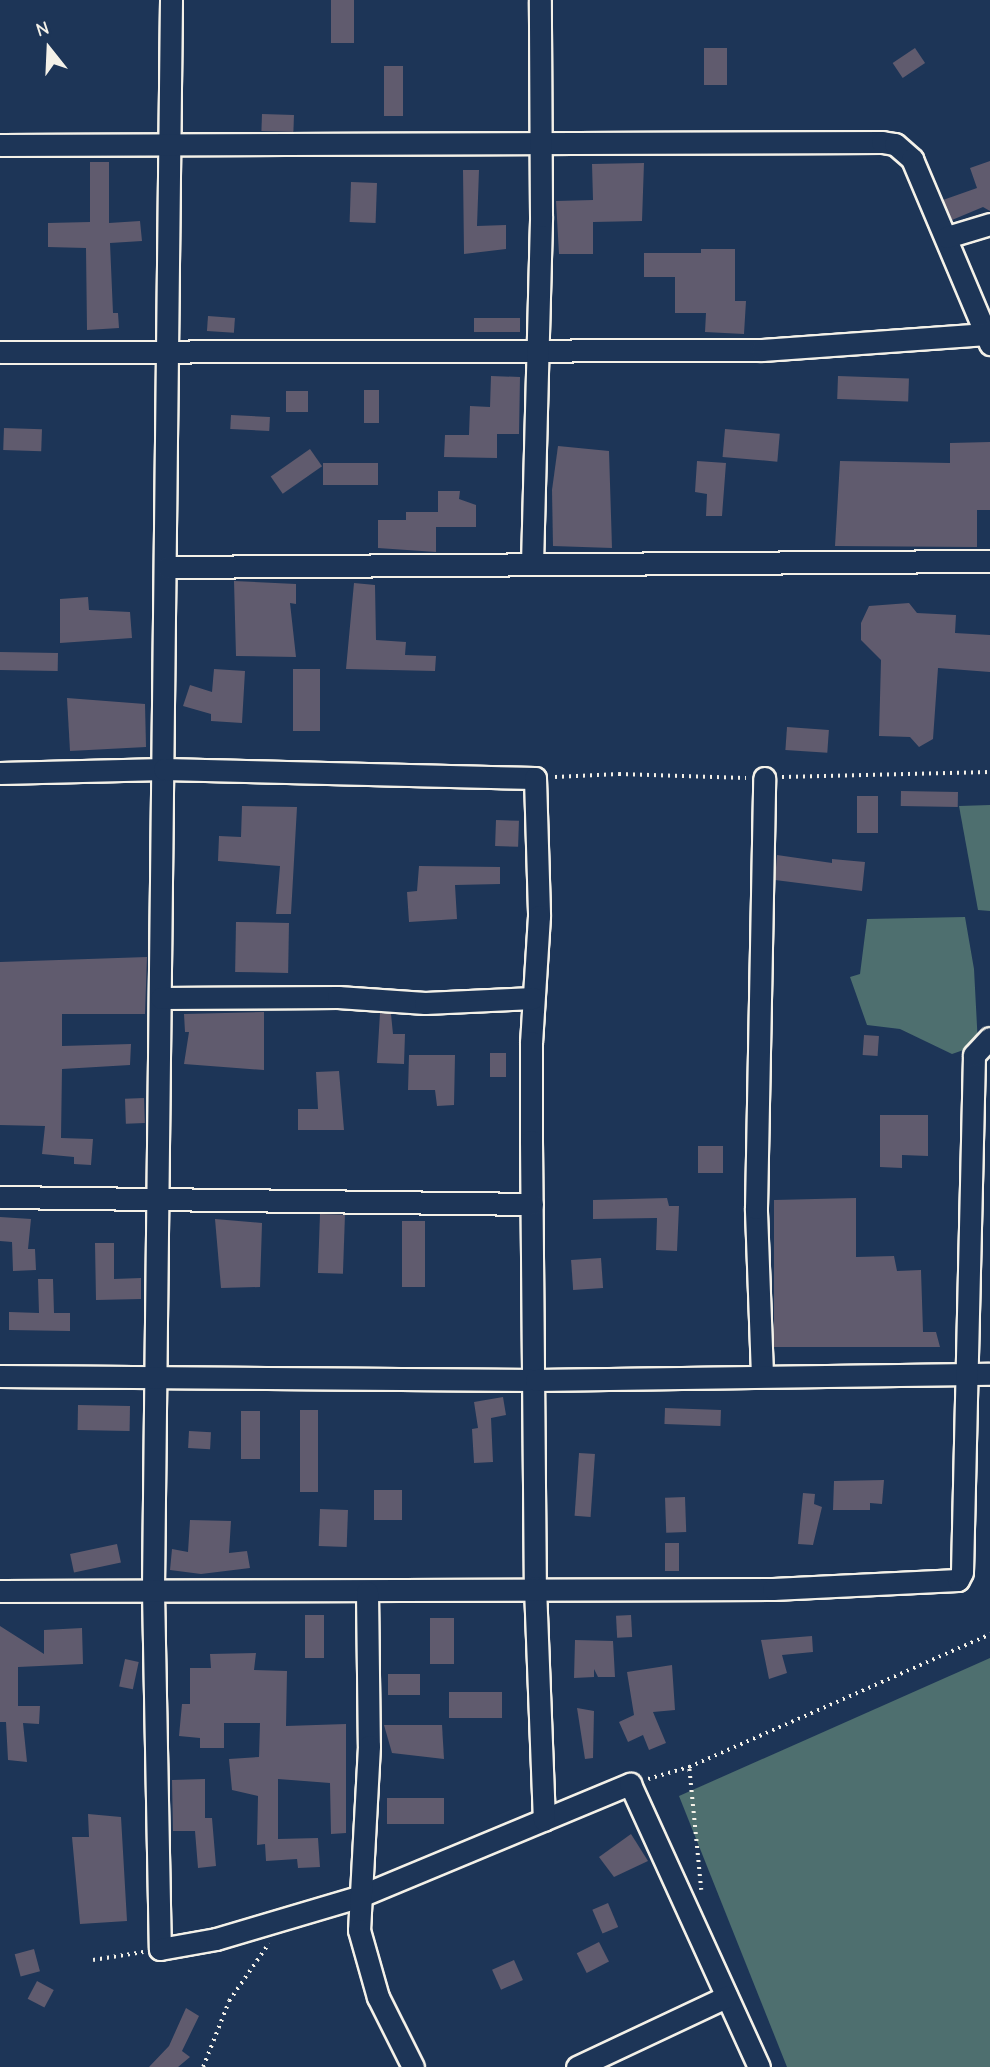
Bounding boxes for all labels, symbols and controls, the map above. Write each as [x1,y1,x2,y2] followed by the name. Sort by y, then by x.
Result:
[14,14,84,84] north arrow
[33,17,52,41] text: N

